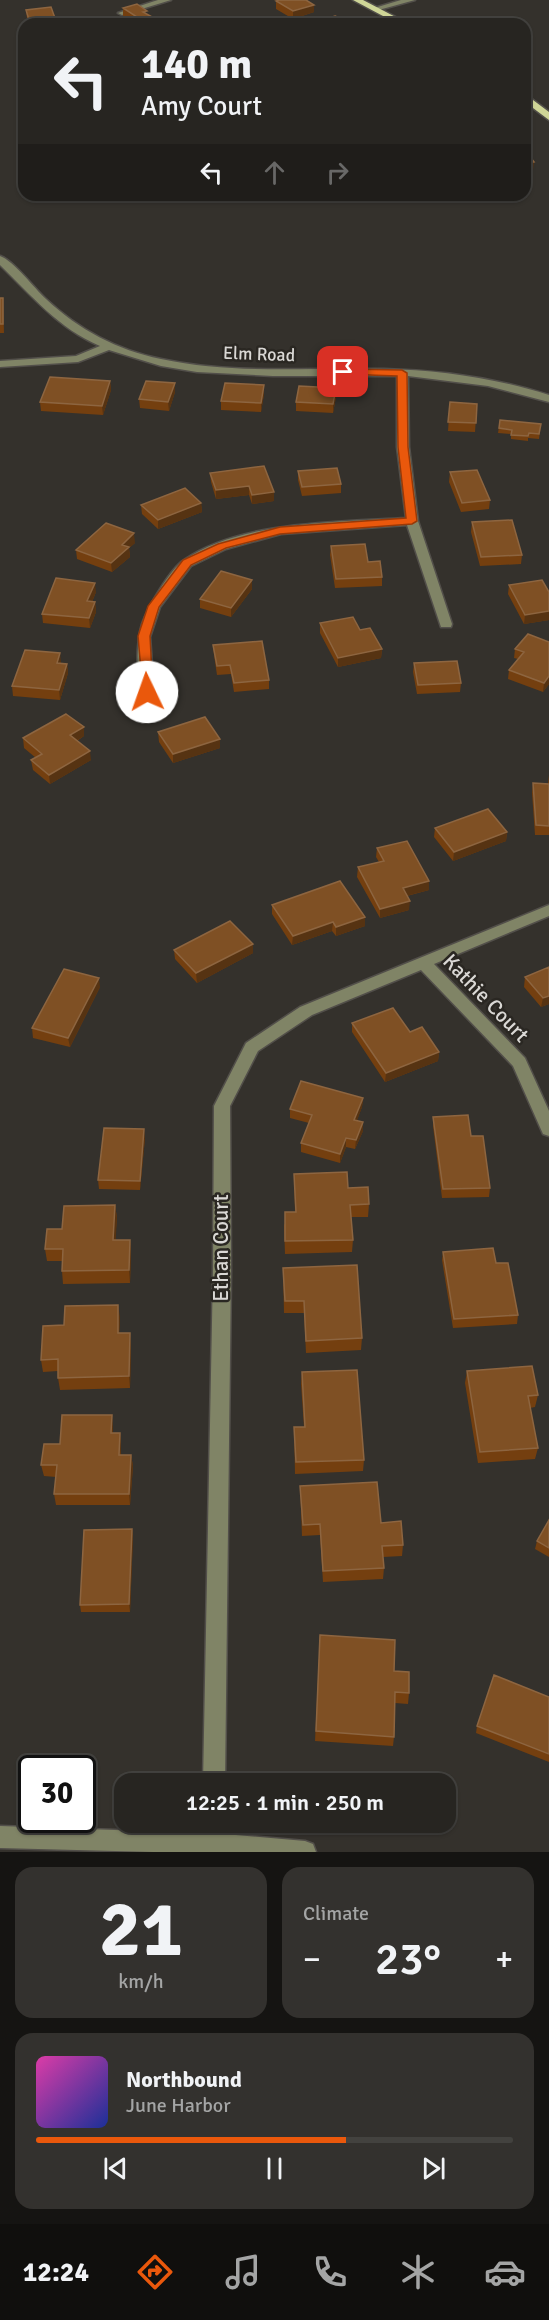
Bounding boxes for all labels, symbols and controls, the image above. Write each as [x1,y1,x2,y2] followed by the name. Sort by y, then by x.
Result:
[141,39,252,90] text: 140 m
[42,42,120,120] icon: left
[141,90,262,123] text: Amy Court
[195,156,228,189] icon: left
[258,156,291,189] icon: ahead
[321,156,354,189] icon: right
[222,342,296,366] street label: Elm Road
[317,346,368,397] pin
[326,355,359,388] icon: arrive
[115,660,179,724] position arrow
[437,948,535,1048] street label: Kathie Court
[208,1194,234,1302] street label: Ethan Court
[18,1755,96,1833] speed limit sign: 30
[186,1789,384,1816] text: 12:25 · 1 min · 250 m
[99,1882,183,1978] text: 21
[303,1901,369,1926] text: Climate
[375,1932,441,1987] text: 23°
[303,1939,321,1980] text: −
[495,1939,513,1980] text: +
[118,1969,164,1994] text: km/h
[126,2066,242,2093] text: Northbound
[126,2093,231,2118] text: June Harbor
[99,2152,132,2185] icon: previous
[258,2152,291,2185] icon: pause
[417,2152,450,2185] icon: next
[134,2251,176,2293] icon: directions
[222,2251,264,2293] icon: music
[309,2251,351,2293] icon: phone
[397,2251,439,2293] icon: climate
[484,2251,526,2293] icon: car
[23,2256,89,2289] text: 12:24

